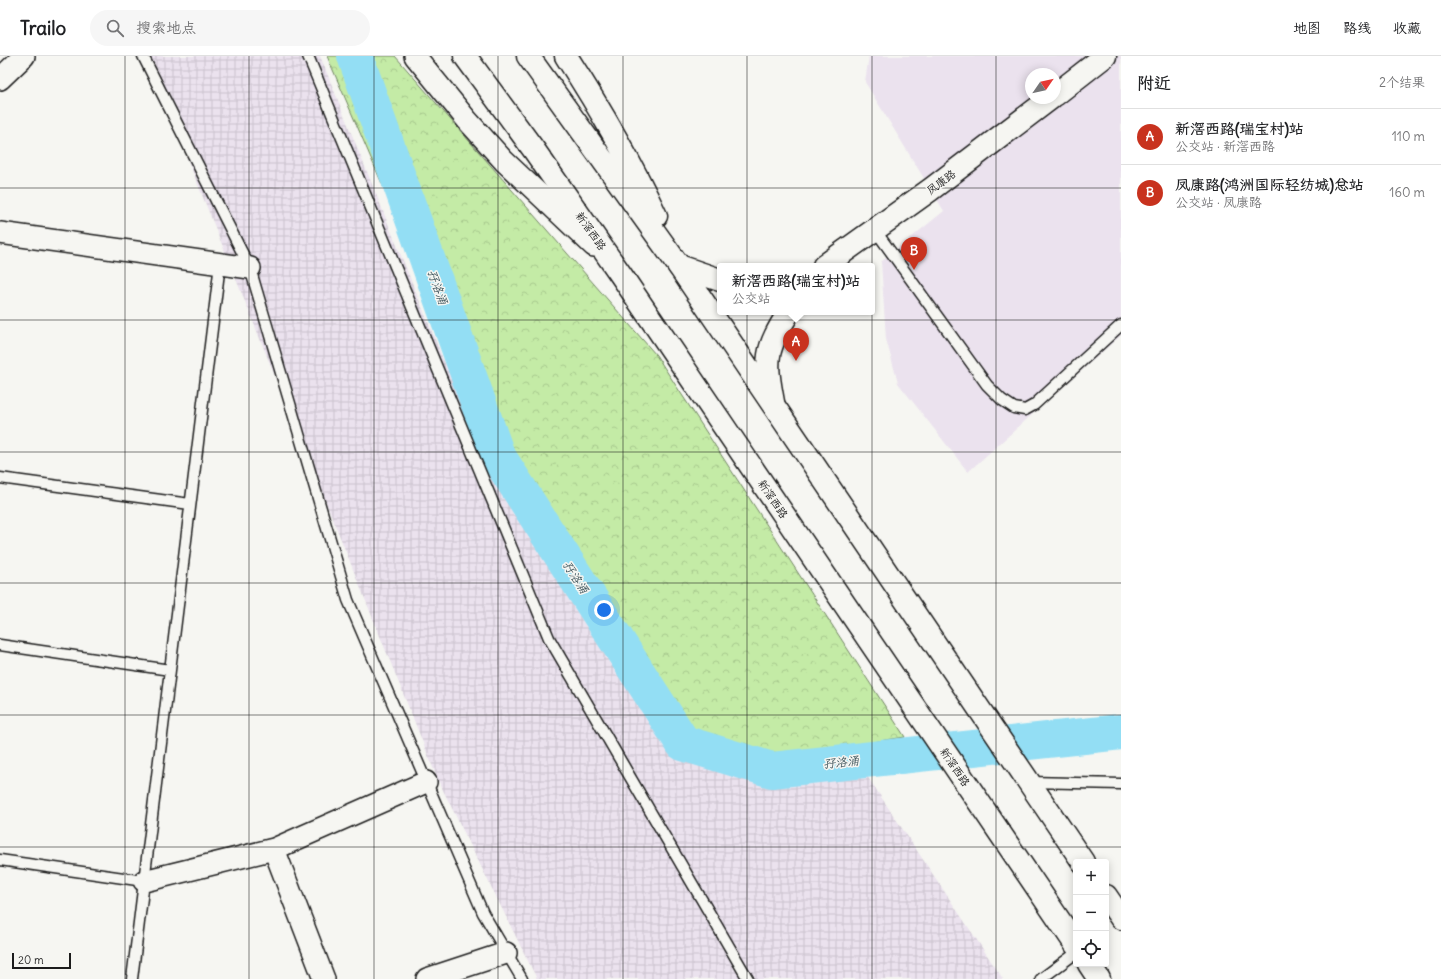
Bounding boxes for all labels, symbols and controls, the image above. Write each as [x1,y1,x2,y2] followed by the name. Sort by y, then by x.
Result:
[90,10,370,46] search box
[20,16,66,40] text: Trailo
[104,17,126,39] icon: search
[136,18,196,37] text: 搜索地点
[1293,19,1321,37] text: 地图
[1343,19,1371,37] text: 路线
[1393,19,1421,37] text: 收藏
[1025,68,1061,104] north arrow
[1137,72,1171,94] text: 附近
[1379,74,1425,91] text: 2个结果
[1175,119,1304,138] text: 新滘西路(瑞宝村)站
[1146,128,1154,145] text: A
[1392,128,1425,145] text: 110 m
[1175,138,1275,155] text: 公交站 · 新滘西路
[924,166,958,198] street label: 凤康路
[1175,175,1364,194] text: 凤康路(鸿洲国际轻纺城)总站
[1146,184,1154,201] text: B
[1389,184,1425,201] text: 160 m
[1175,194,1262,211] text: 公交站 · 凤康路
[573,209,609,253] street label: 新滘西路
[901,237,927,270] pin: B
[717,263,875,315] popup
[425,268,452,307] water label: 孖洛涌
[731,271,861,290] text: 新滘西路(瑞宝村)站
[731,290,770,307] text: 公交站
[783,328,809,361] pin: A
[755,477,791,521] street label: 新滘西路
[560,558,593,597] water label: 孖洛涌
[594,600,614,620] your location
[937,745,973,789] street label: 新滘西路
[822,753,861,771] water label: 孖洛涌
[1073,859,1109,967] map controls
[1073,859,1109,895] button: +
[1073,895,1109,931] button: −
[1073,931,1109,967] button: locate
[12,951,71,970] scale bar
[18,953,44,967] text: 20 m

